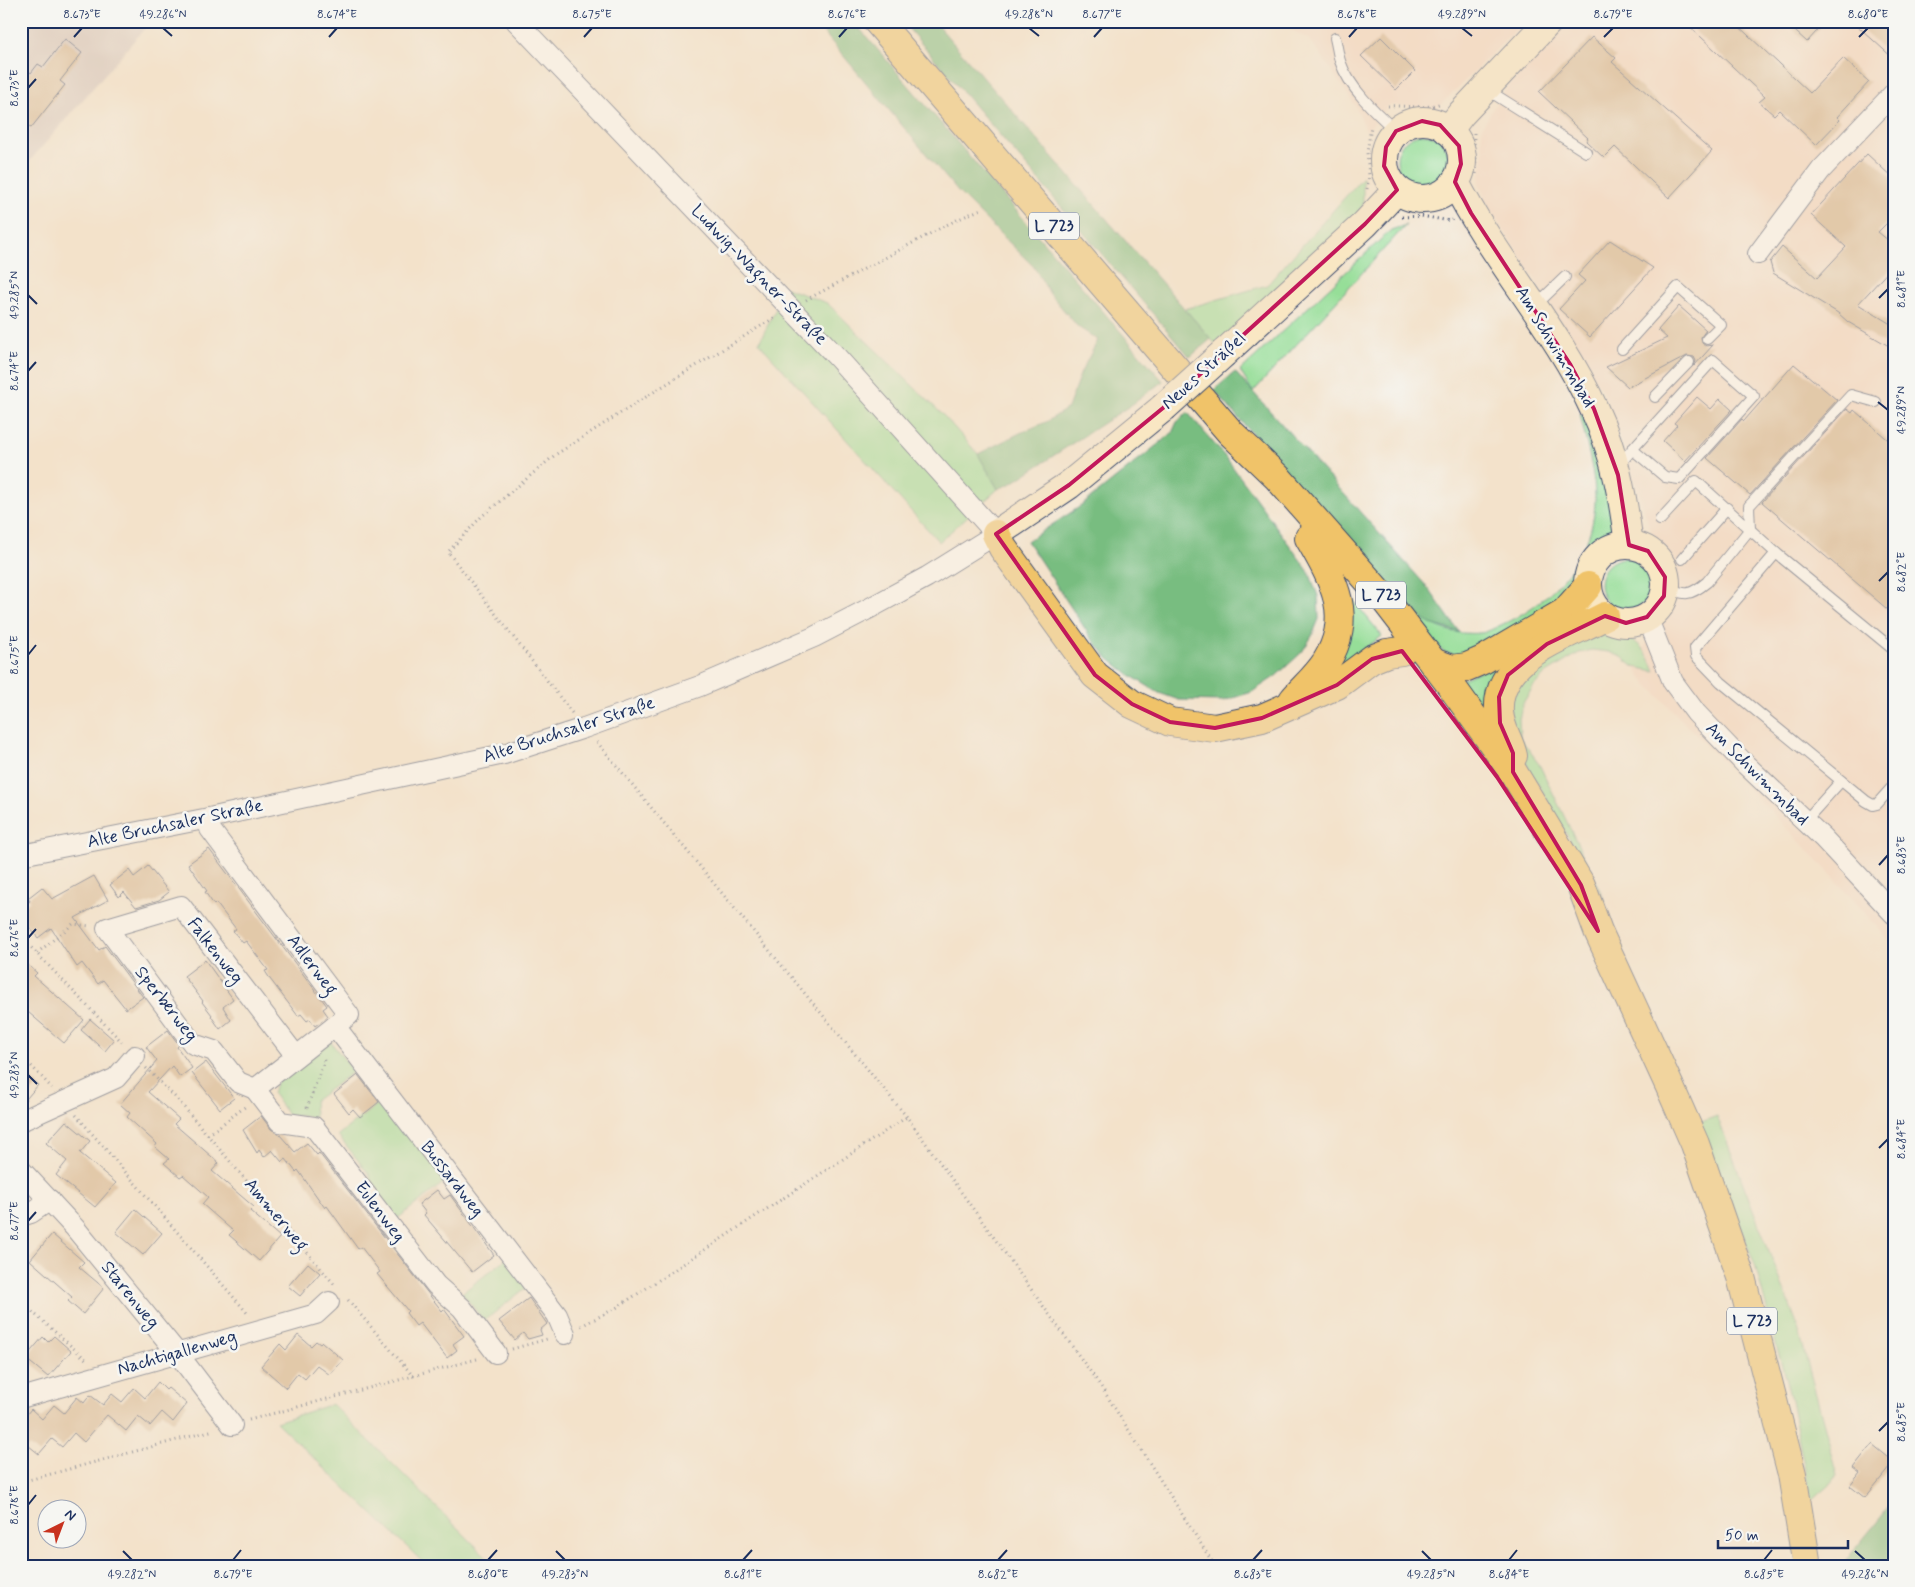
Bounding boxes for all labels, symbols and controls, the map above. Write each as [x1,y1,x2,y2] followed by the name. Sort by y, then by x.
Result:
[63,7,101,23] text: 8.673°E
[139,7,187,23] text: 49.286°N
[317,7,357,23] text: 8.674°E
[572,7,612,23] text: 8.675°E
[828,7,866,23] text: 8.676°E
[1005,7,1053,23] text: 49.288°N
[1082,7,1122,23] text: 8.677°E
[1337,7,1377,23] text: 8.678°E
[1438,7,1486,23] text: 49.289°N
[1593,7,1633,23] text: 8.679°E
[1848,7,1888,23] text: 8.680°E
[7,69,23,107] text: 8.673°E
[684,199,833,352] street label: Ludwig-Wagner-Straße
[1029,212,1079,240] road number: L 723
[1894,270,1910,308] text: 8.681°E
[7,271,23,319] text: 49.285°N
[1509,282,1601,412] street label: Am Schwimmbad
[1157,327,1251,415] street label: Neues Sträßel
[7,351,23,391] text: 8.674°E
[1894,386,1910,434] text: 49.289°N
[1894,552,1910,592] text: 8.682°E
[1356,582,1406,608] road number: L 723
[7,635,23,675] text: 8.675°E
[480,691,658,769] street label: Alte Bruchsaler Straße
[1700,717,1814,831] street label: Am Schwimmbad
[85,794,265,854] street label: Alte Bruchsaler Straße
[1894,836,1910,874] text: 8.683°E
[181,913,249,990] street label: Falkenweg
[7,919,23,957] text: 8.676°E
[280,929,343,1002] street label: Adlerweg
[128,961,203,1047] street label: Sperberweg
[7,1052,23,1098] text: 49.283°N
[1894,1119,1910,1159] text: 8.684°E
[415,1136,489,1222] street label: Bussardweg
[237,1173,314,1258] street label: Ammerweg
[349,1177,411,1247] street label: Eulenweg
[7,1201,23,1241] text: 8.677°E
[95,1256,165,1335] street label: Starenweg
[1727,1308,1777,1334] road number: L 723
[115,1325,240,1382] street label: Nachtigallenweg
[1894,1402,1910,1442] text: 8.685°E
[7,1485,23,1525] text: 8.678°E
[38,1500,88,1550] north arrow
[61,1505,80,1525] text: N
[1718,1517,1848,1549] scale bar
[1725,1526,1759,1546] text: 50 m
[108,1567,156,1583] text: 49.282°N
[213,1567,253,1583] text: 8.679°E
[468,1567,508,1583] text: 8.680°E
[542,1567,588,1583] text: 49.283°N
[724,1567,762,1583] text: 8.681°E
[978,1567,1018,1583] text: 8.682°E
[1234,1567,1272,1583] text: 8.683°E
[1407,1567,1455,1583] text: 49.285°N
[1489,1567,1529,1583] text: 8.684°E
[1744,1567,1784,1583] text: 8.685°E
[1841,1567,1889,1583] text: 49.286°N

